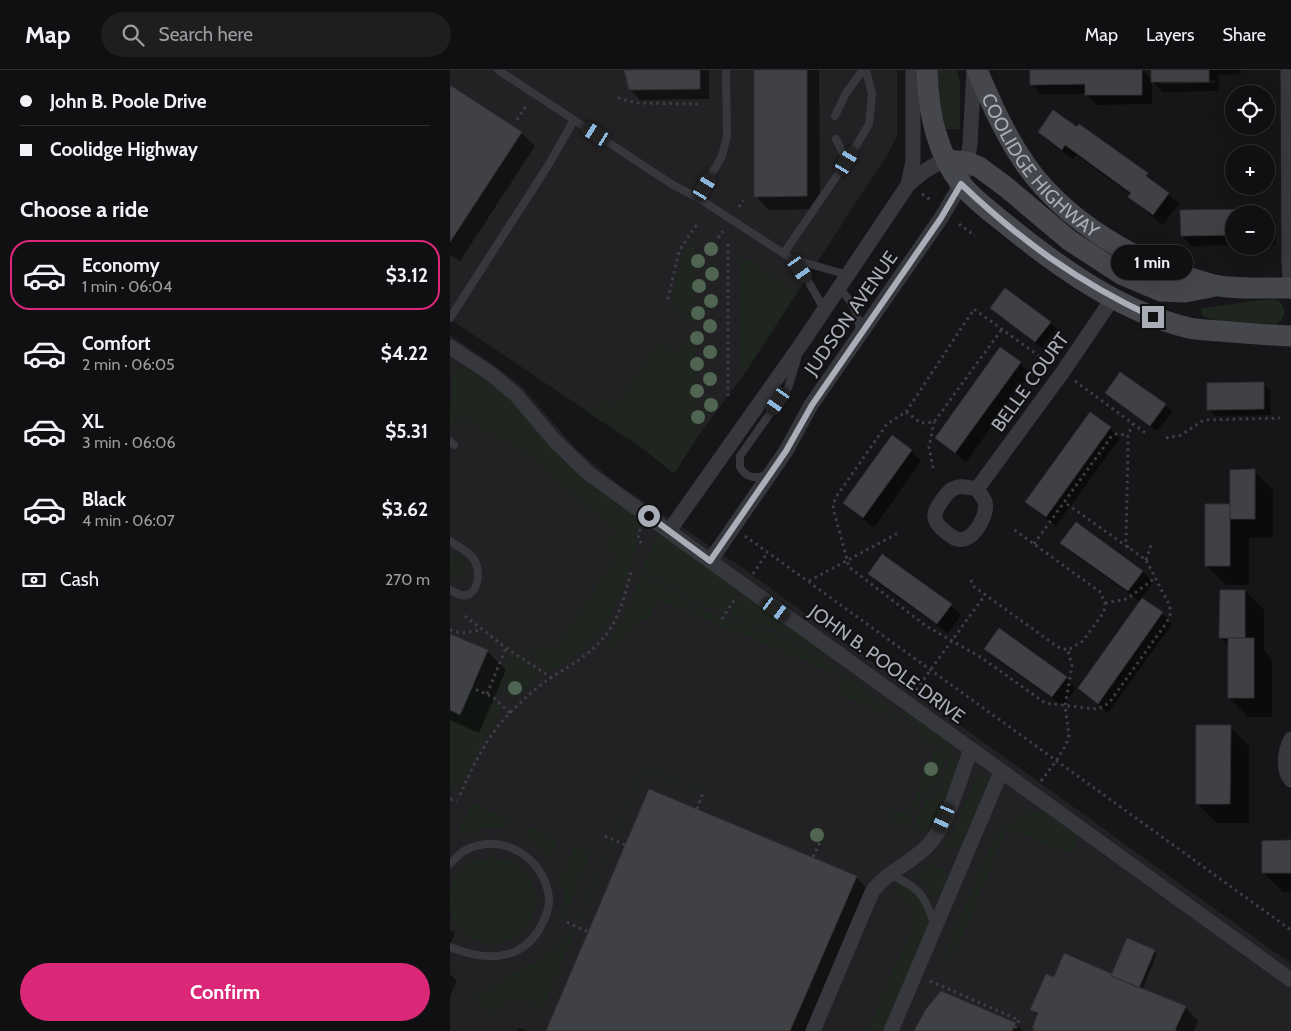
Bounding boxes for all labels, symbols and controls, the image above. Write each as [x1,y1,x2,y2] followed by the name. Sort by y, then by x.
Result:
[101,12,451,57] search box
[25,20,71,49] text: Map
[119,21,147,49] icon: search
[159,23,253,46] text: Search here
[1085,24,1118,46] text: Map
[1146,24,1195,46] text: Layers
[1223,24,1266,46] text: Share
[1225,85,1275,255] map controls
[1225,85,1275,135] button: locate
[977,89,1104,242] street label: COOLIDGE HIGHWAY
[50,90,207,113] text: John B. Poole Drive
[579,120,612,148] car
[50,138,198,161] text: Coolidge Highway
[832,144,861,178] car
[1225,145,1275,195] button: +
[690,170,719,204] car
[20,196,149,223] text: Choose a ride
[1225,205,1275,255] button: −
[1112,244,1194,280] callout: 1 min
[799,246,902,380] street label: JUDSON AVENUE
[785,252,814,286] car
[22,253,67,298] icon: car
[1134,253,1170,272] text: 1 min
[82,254,160,277] text: Economy
[386,264,428,287] text: $3.12
[82,277,172,296] text: 1 min · 06:04
[1142,306,1164,328] route end
[986,328,1074,436] street label: BELLE COURT
[22,331,67,376] icon: car
[82,332,151,355] text: Comfort
[381,342,428,365] text: $4.22
[82,355,175,374] text: 2 min · 06:05
[763,384,792,418] car
[22,409,67,454] icon: car
[82,410,103,433] text: XL
[385,420,428,443] text: $5.31
[82,433,175,452] text: 3 min · 06:06
[22,487,67,532] icon: car
[82,488,126,511] text: Black
[382,498,428,521] text: $3.62
[638,505,660,527] route start
[82,511,175,530] text: 4 min · 06:07
[20,566,48,594] icon: cash
[60,568,99,591] text: Cash
[385,570,430,589] text: 270 m
[759,594,792,624] car
[804,599,969,728] street label: JOHN B. POOLE DRIVE
[931,801,956,835] car
[20,963,430,1021] button: Confirm

